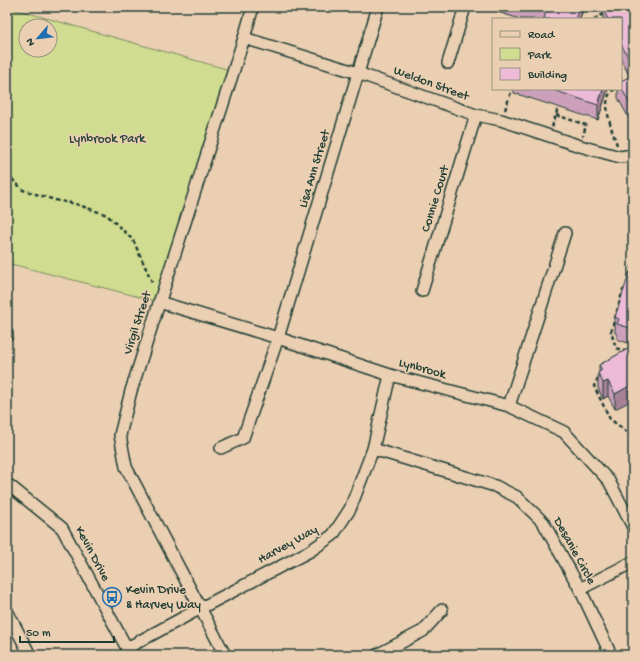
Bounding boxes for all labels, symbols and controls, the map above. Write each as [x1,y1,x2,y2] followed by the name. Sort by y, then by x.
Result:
[18,18,58,58] north arrow
[492,18,622,90] legend
[528,29,555,43] text: Road
[24,36,38,48] text: N
[527,49,553,63] text: Park
[391,63,472,105] street label: Weldon Street
[527,69,567,83] text: Building
[296,127,334,210] street label: Lisa Ann Street
[69,132,146,147] park label: Lynbrook Park
[419,162,454,234] street label: Connie Court
[120,288,156,357] street label: Virgil Street
[397,356,448,383] street label: Lynbrook
[549,514,599,587] street label: Desanie Circle
[256,522,321,568] street label: Harvey Way
[71,524,113,584] street label: Kevin Drive
[126,583,201,613] place label: Kevin Drive & Harvey Way
[101,586,123,608] bus stop icon: Kevin Drive & Harvey Way
[20,618,114,644] scale bar
[26,627,51,641] text: 50 m

